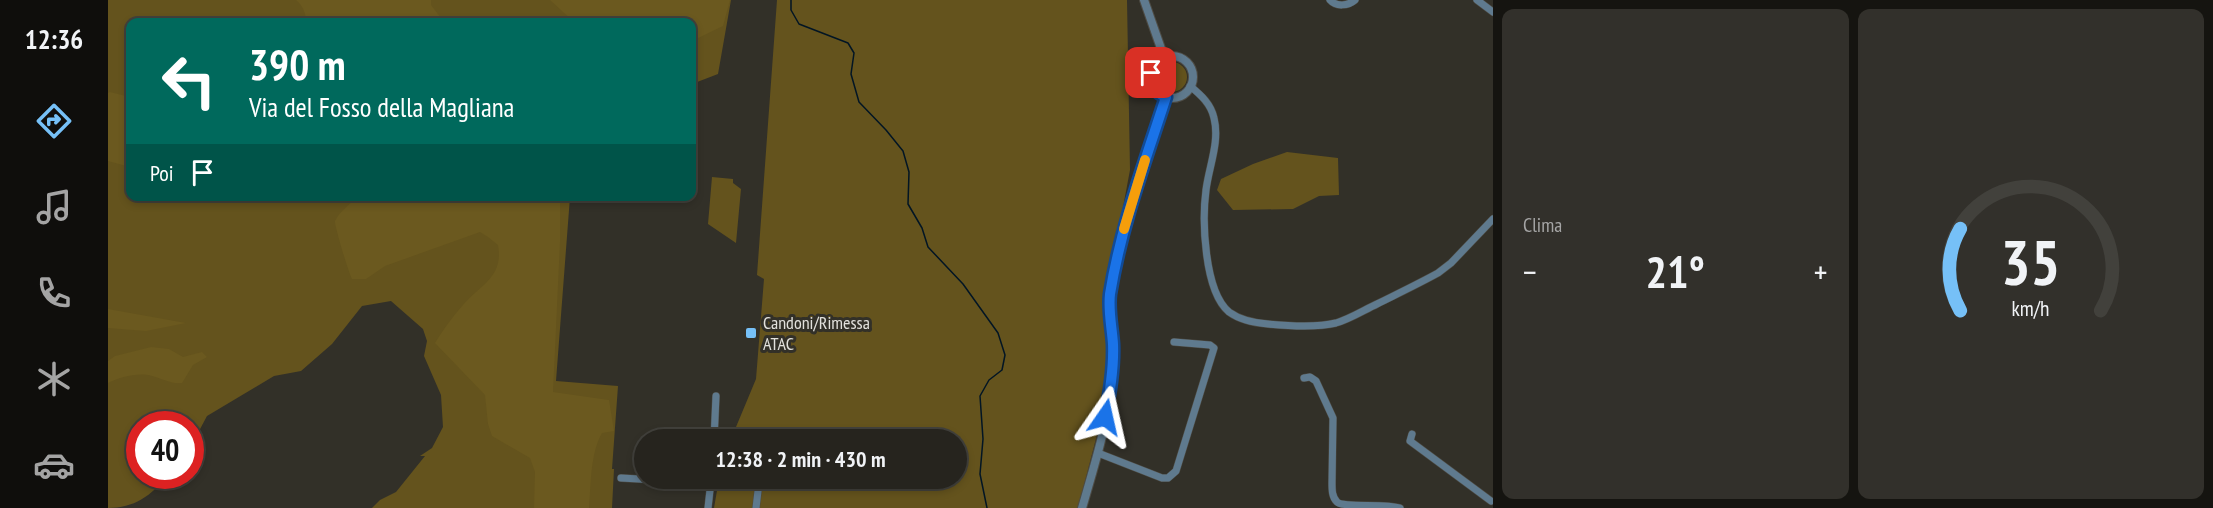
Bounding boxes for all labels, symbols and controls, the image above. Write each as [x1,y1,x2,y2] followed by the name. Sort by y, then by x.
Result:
[25,22,83,56] text: 12:36
[249,37,346,92] text: 390 m
[150,42,228,120] icon: left
[1125,47,1176,98] pin
[1134,56,1167,89] icon: arrive
[249,90,514,124] text: Via del Fosso della Magliana
[33,100,75,142] icon: directions
[186,156,219,189] icon: arrive
[150,159,174,187] text: Poi
[33,186,75,228] icon: music
[1523,212,1562,238] text: Clima
[2001,221,2061,302] text: 35
[1646,242,1705,300] text: 21°
[1523,250,1537,293] text: −
[1814,250,1828,293] text: +
[33,272,75,314] icon: phone
[2012,294,2050,322] text: km/h
[763,311,870,355] place label: Candoni/Rimessa ATAC
[744,326,758,340] marker: Candoni/Rimessa ATAC
[33,358,75,400] icon: climate
[1073,385,1137,449] position arrow
[126,411,204,489] speed limit sign: 40
[33,444,75,486] icon: car
[715,445,886,473] text: 12:38 · 2 min · 430 m

